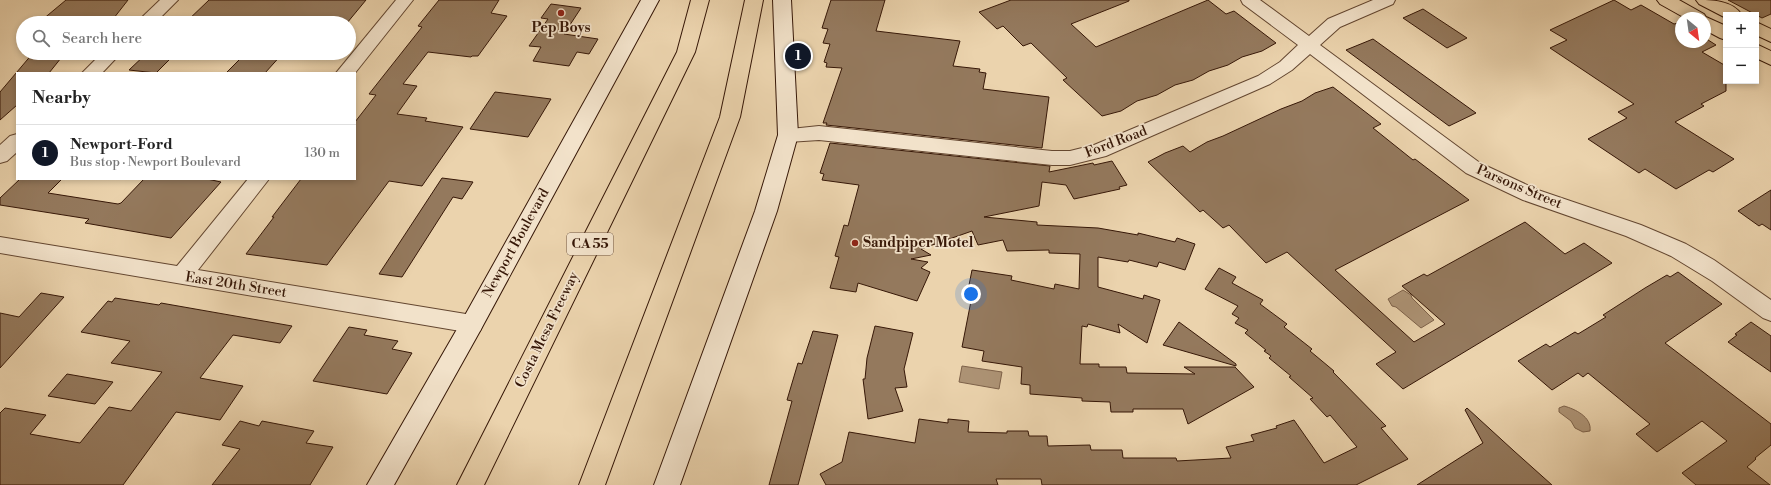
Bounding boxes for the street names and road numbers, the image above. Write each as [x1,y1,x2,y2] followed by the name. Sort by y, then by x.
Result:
[1082,122,1150,162] street label: Ford Road
[1473,161,1565,213] street label: Parsons Street
[479,185,553,301] street label: Newport Boulevard
[567,233,613,255] road number: CA 55
[184,268,288,302] street label: East 20th Street
[511,269,583,391] street label: Costa Mesa Freeway

